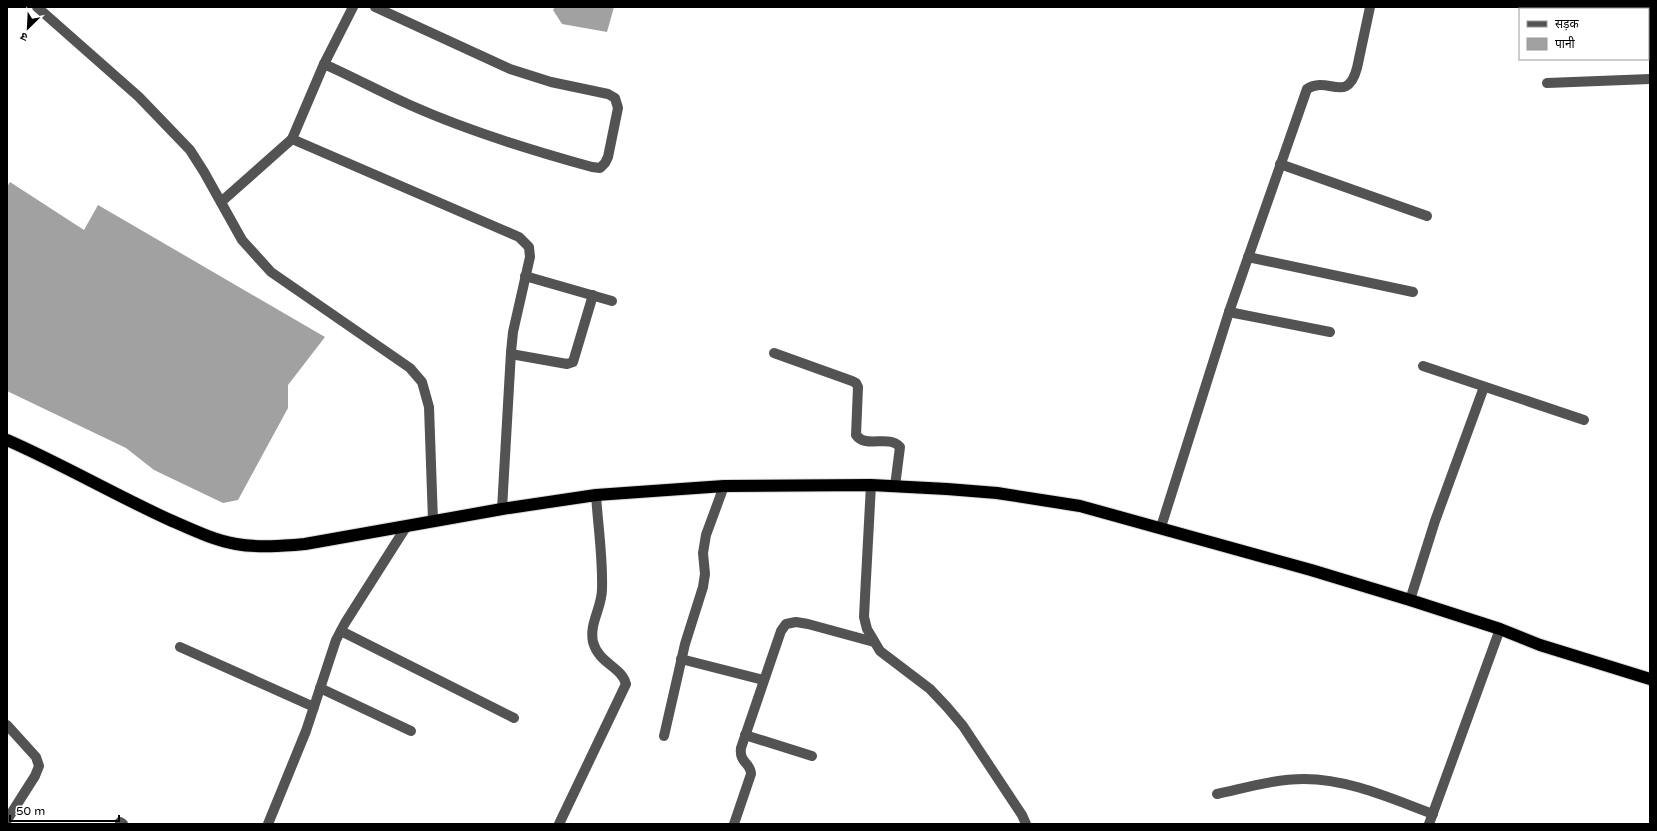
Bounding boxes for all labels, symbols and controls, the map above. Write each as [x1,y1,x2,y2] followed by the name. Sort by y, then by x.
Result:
[8,8,48,48] north arrow
[1519,8,1649,60] legend
[1555,17,1580,31] text: सड़क
[18,29,30,44] text: उ
[1555,36,1576,51] text: पानी
[10,797,119,823] scale bar
[16,804,45,818] text: 50 m

